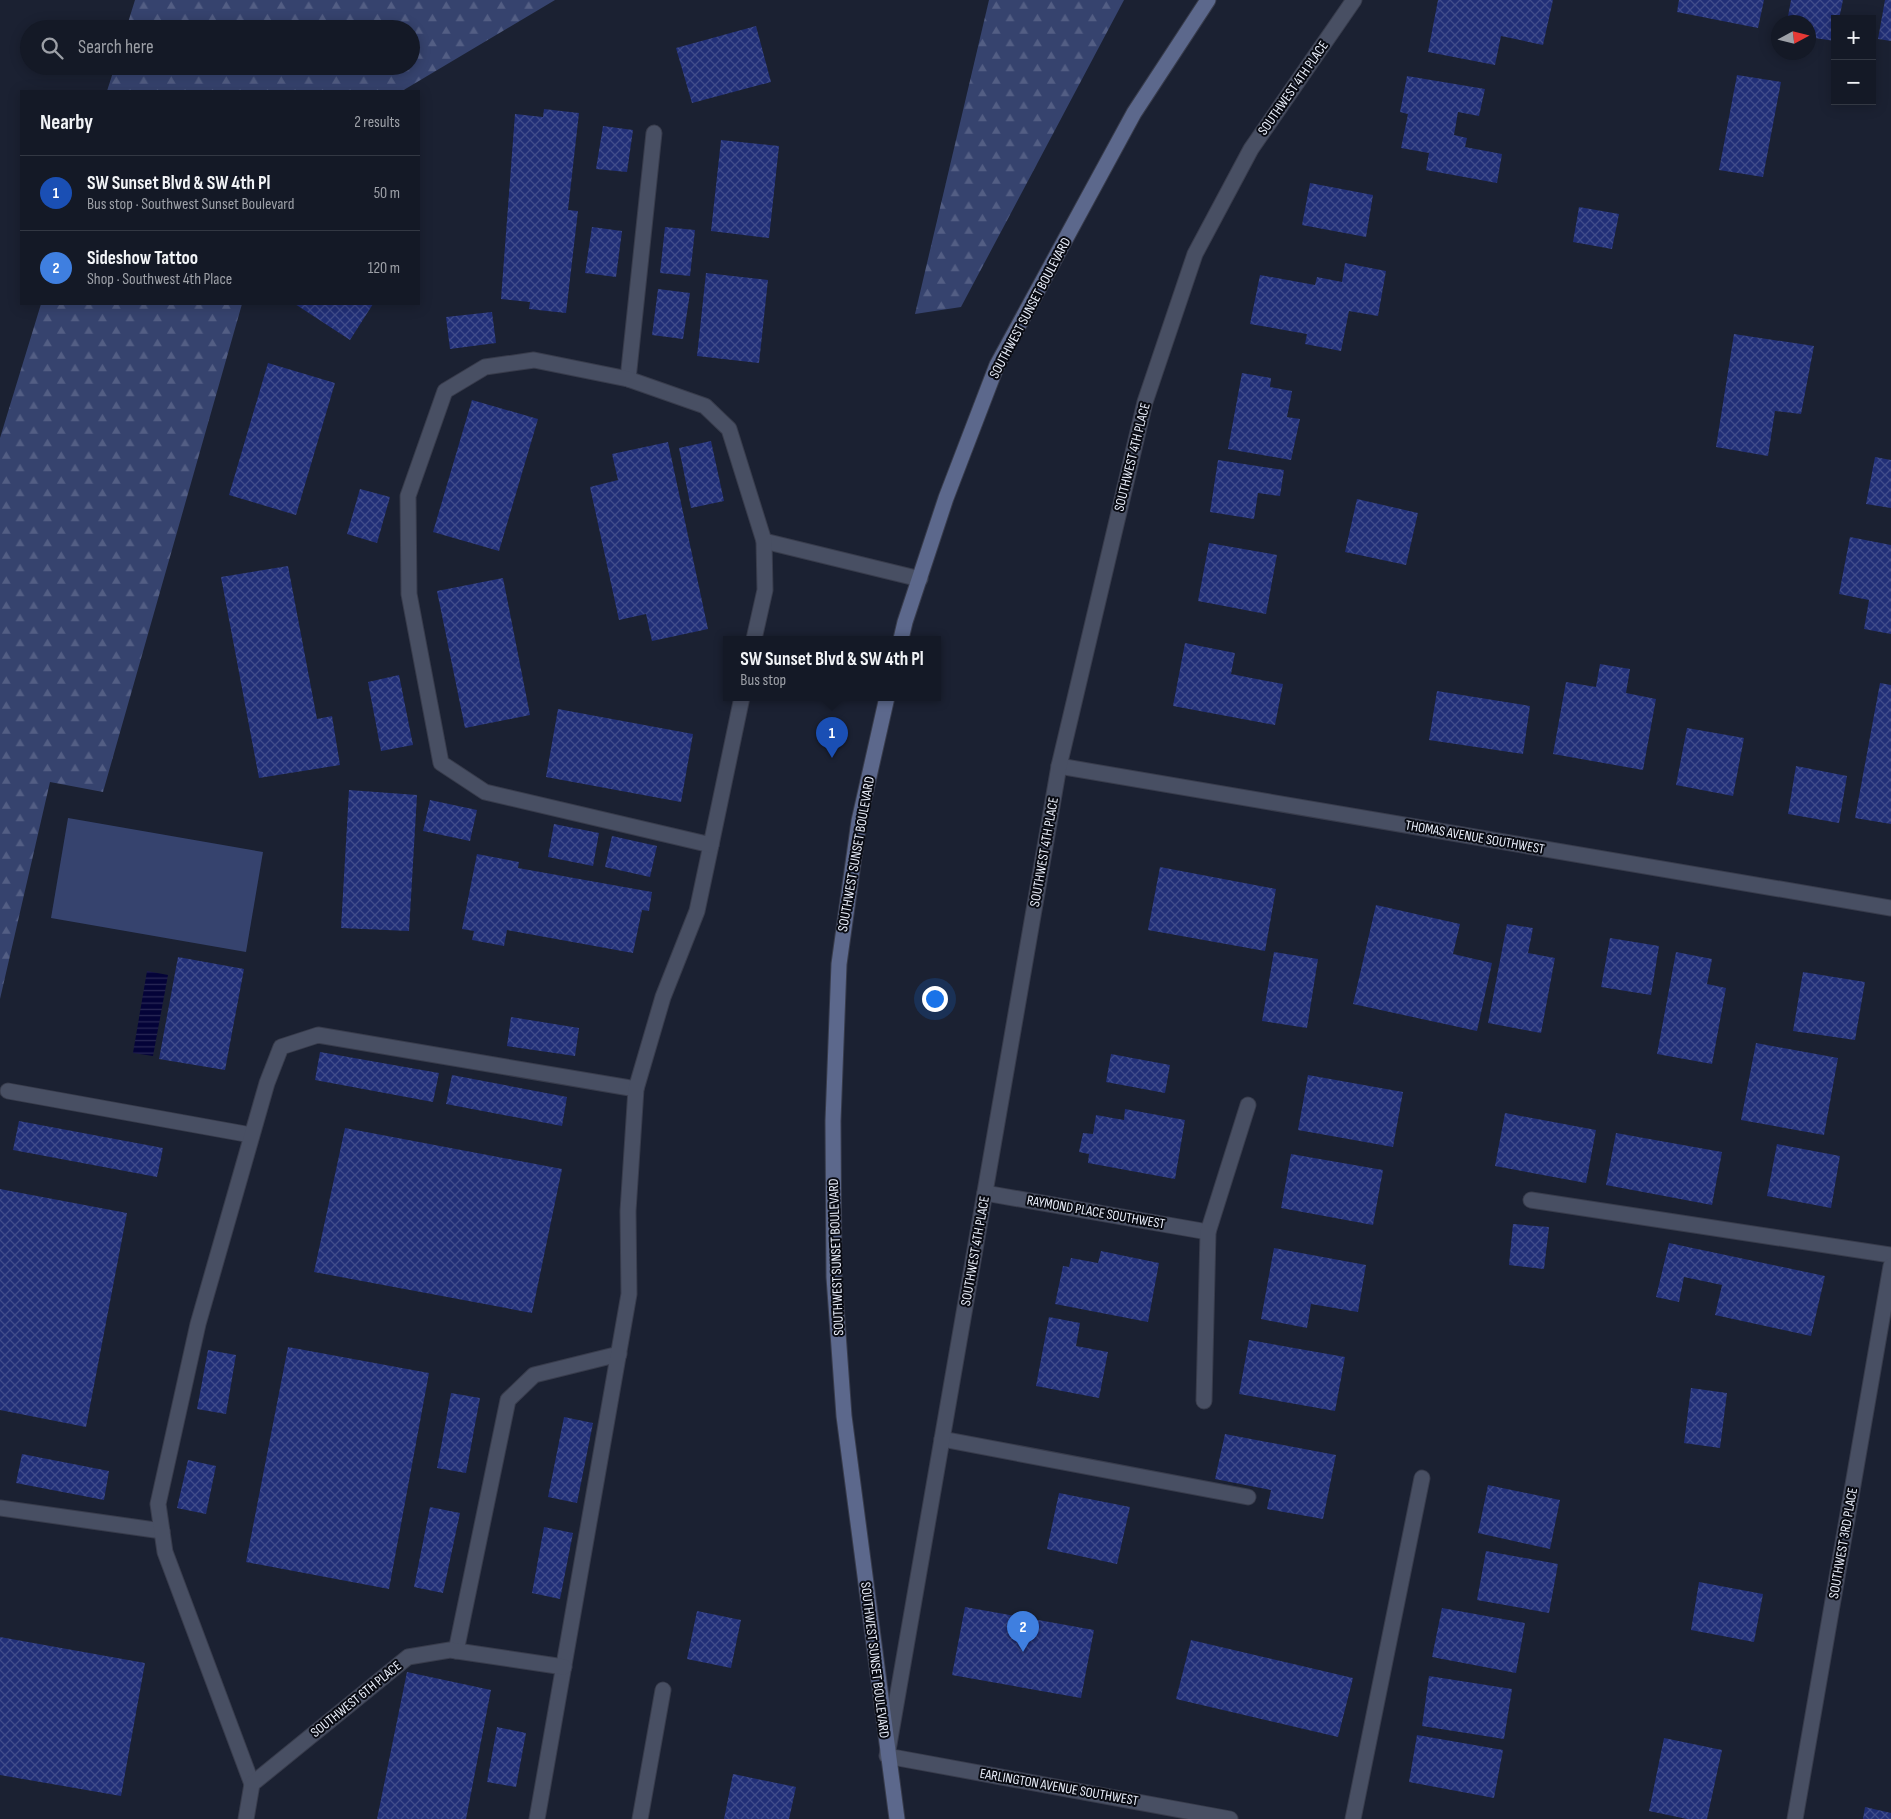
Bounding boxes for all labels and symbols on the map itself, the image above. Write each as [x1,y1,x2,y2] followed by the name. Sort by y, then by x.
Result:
[1771,15,1816,60] north arrow
[1254,37,1332,138] street label: SOUTHWEST 4TH PLACE
[986,234,1074,381] street label: SOUTHWEST SUNSET BOULEVARD
[1110,401,1154,513] street label: SOUTHWEST 4TH PLACE
[816,717,848,758] pin: 1
[834,775,878,933] street label: SOUTHWEST SUNSET BOULEVARD
[1026,796,1062,908] street label: SOUTHWEST 4TH PLACE
[1404,816,1546,858] street label: THOMAS AVENUE SOUTHWEST
[922,986,948,1012] your location
[825,1178,847,1336] street label: SOUTHWEST SUNSET BOULEVARD
[1026,1191,1167,1233] street label: RAYMOND PLACE SOUTHWEST
[957,1195,993,1307] street label: SOUTHWEST 4TH PLACE
[1825,1486,1861,1600] street label: SOUTHWEST 3RD PLACE
[857,1581,893,1739] street label: SOUTHWEST SUNSET BOULEVARD
[1007,1611,1039,1652] pin: 2
[307,1657,405,1741] street label: SOUTHWEST 6TH PLACE
[978,1765,1140,1809] street label: EARLINGTON AVENUE SOUTHWEST

